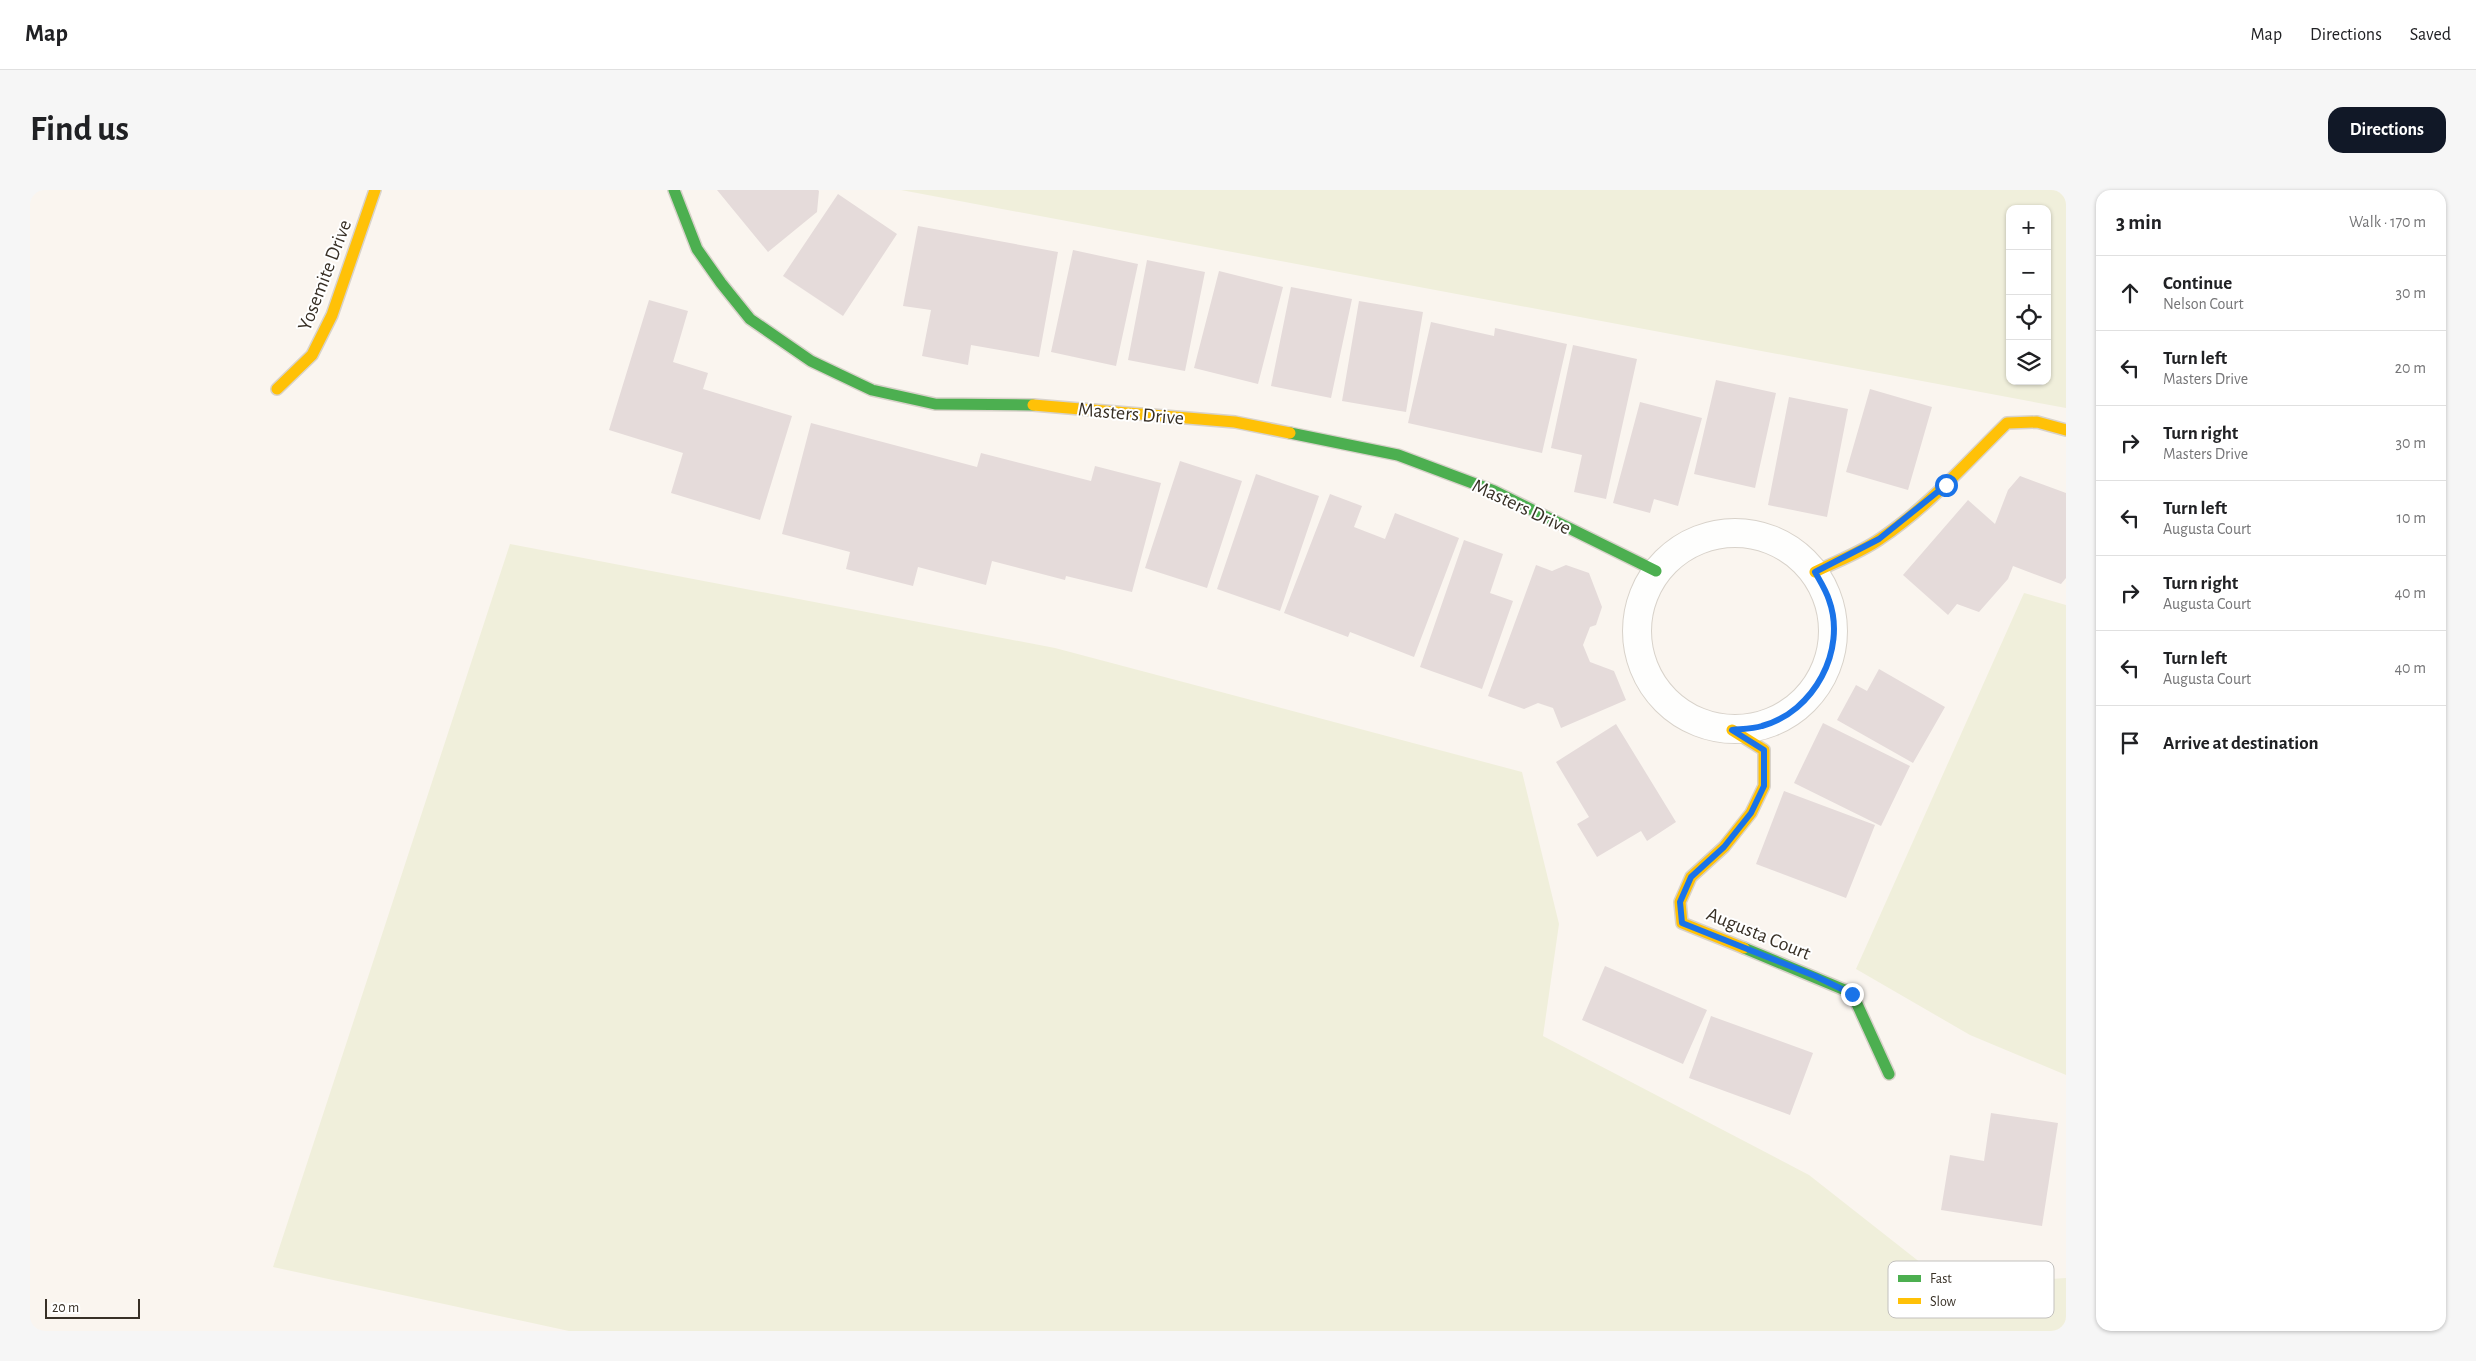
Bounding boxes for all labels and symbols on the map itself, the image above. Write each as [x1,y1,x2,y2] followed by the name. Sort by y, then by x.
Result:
[295,217,355,333] street label: Yosemite Drive
[1077,399,1185,429] street label: Masters Drive
[1935,474,1958,497] route start
[1469,475,1574,538] street label: Masters Drive
[1704,904,1814,964] street label: Augusta Court
[1841,983,1864,1006] route end
[1888,1261,2054,1318] legend
[1930,1272,1952,1286] text: Fast
[1930,1295,1957,1309] text: Slow
[45,1296,140,1319] scale bar

